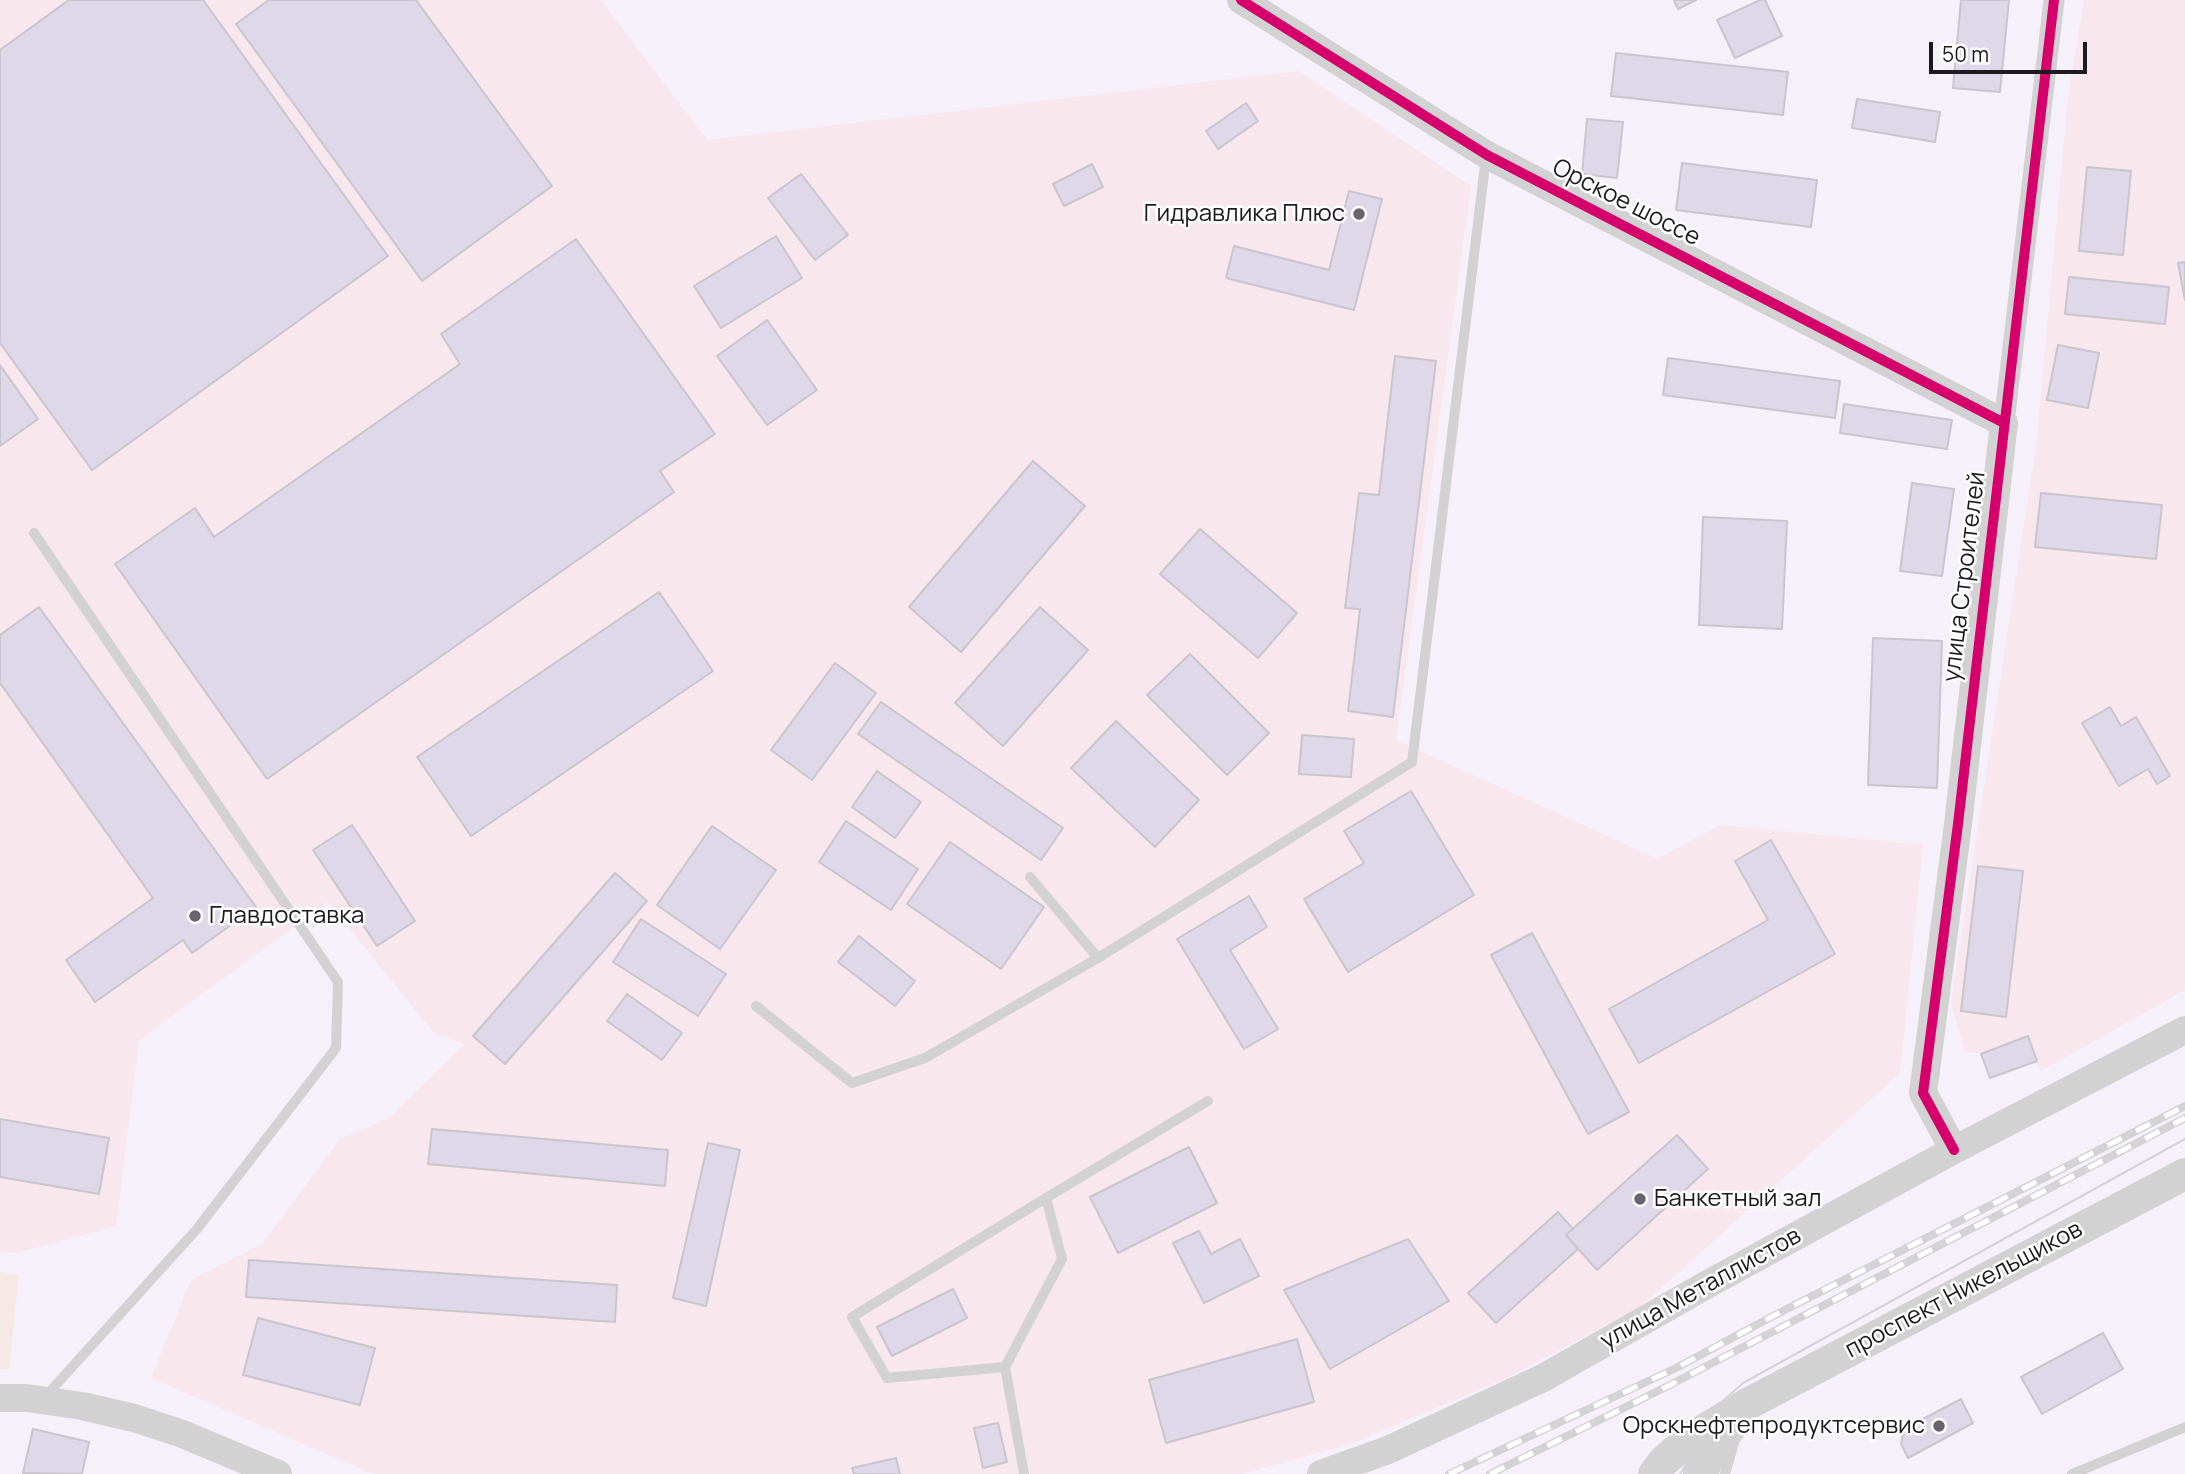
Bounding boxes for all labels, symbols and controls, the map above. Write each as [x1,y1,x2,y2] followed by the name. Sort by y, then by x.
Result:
[1933,28,2090,72] scale bar
[1942,40,1989,68] text: 50 m
[1547,153,1705,253] street label: Орское шоссе
[1144,200,1345,228] place label: Гидравлика Плюс
[1351,206,1367,222] marker: Гидравлика Плюс
[1938,470,1992,684] street label: улица Строителей
[209,902,364,930] place label: Главдоставка
[187,908,203,924] marker: Главдоставка
[1654,1185,1821,1213] place label: Банкетный зал
[1632,1191,1648,1207] marker: Банкетный зал
[1840,1215,2088,1365] street label: проспект Никельщиков
[1596,1222,1806,1356] street label: улица Металлистов
[1623,1412,1925,1440] place label: Орскнефтепродуктсервис
[1931,1418,1947,1434] marker: Орскнефтепродуктсервис

